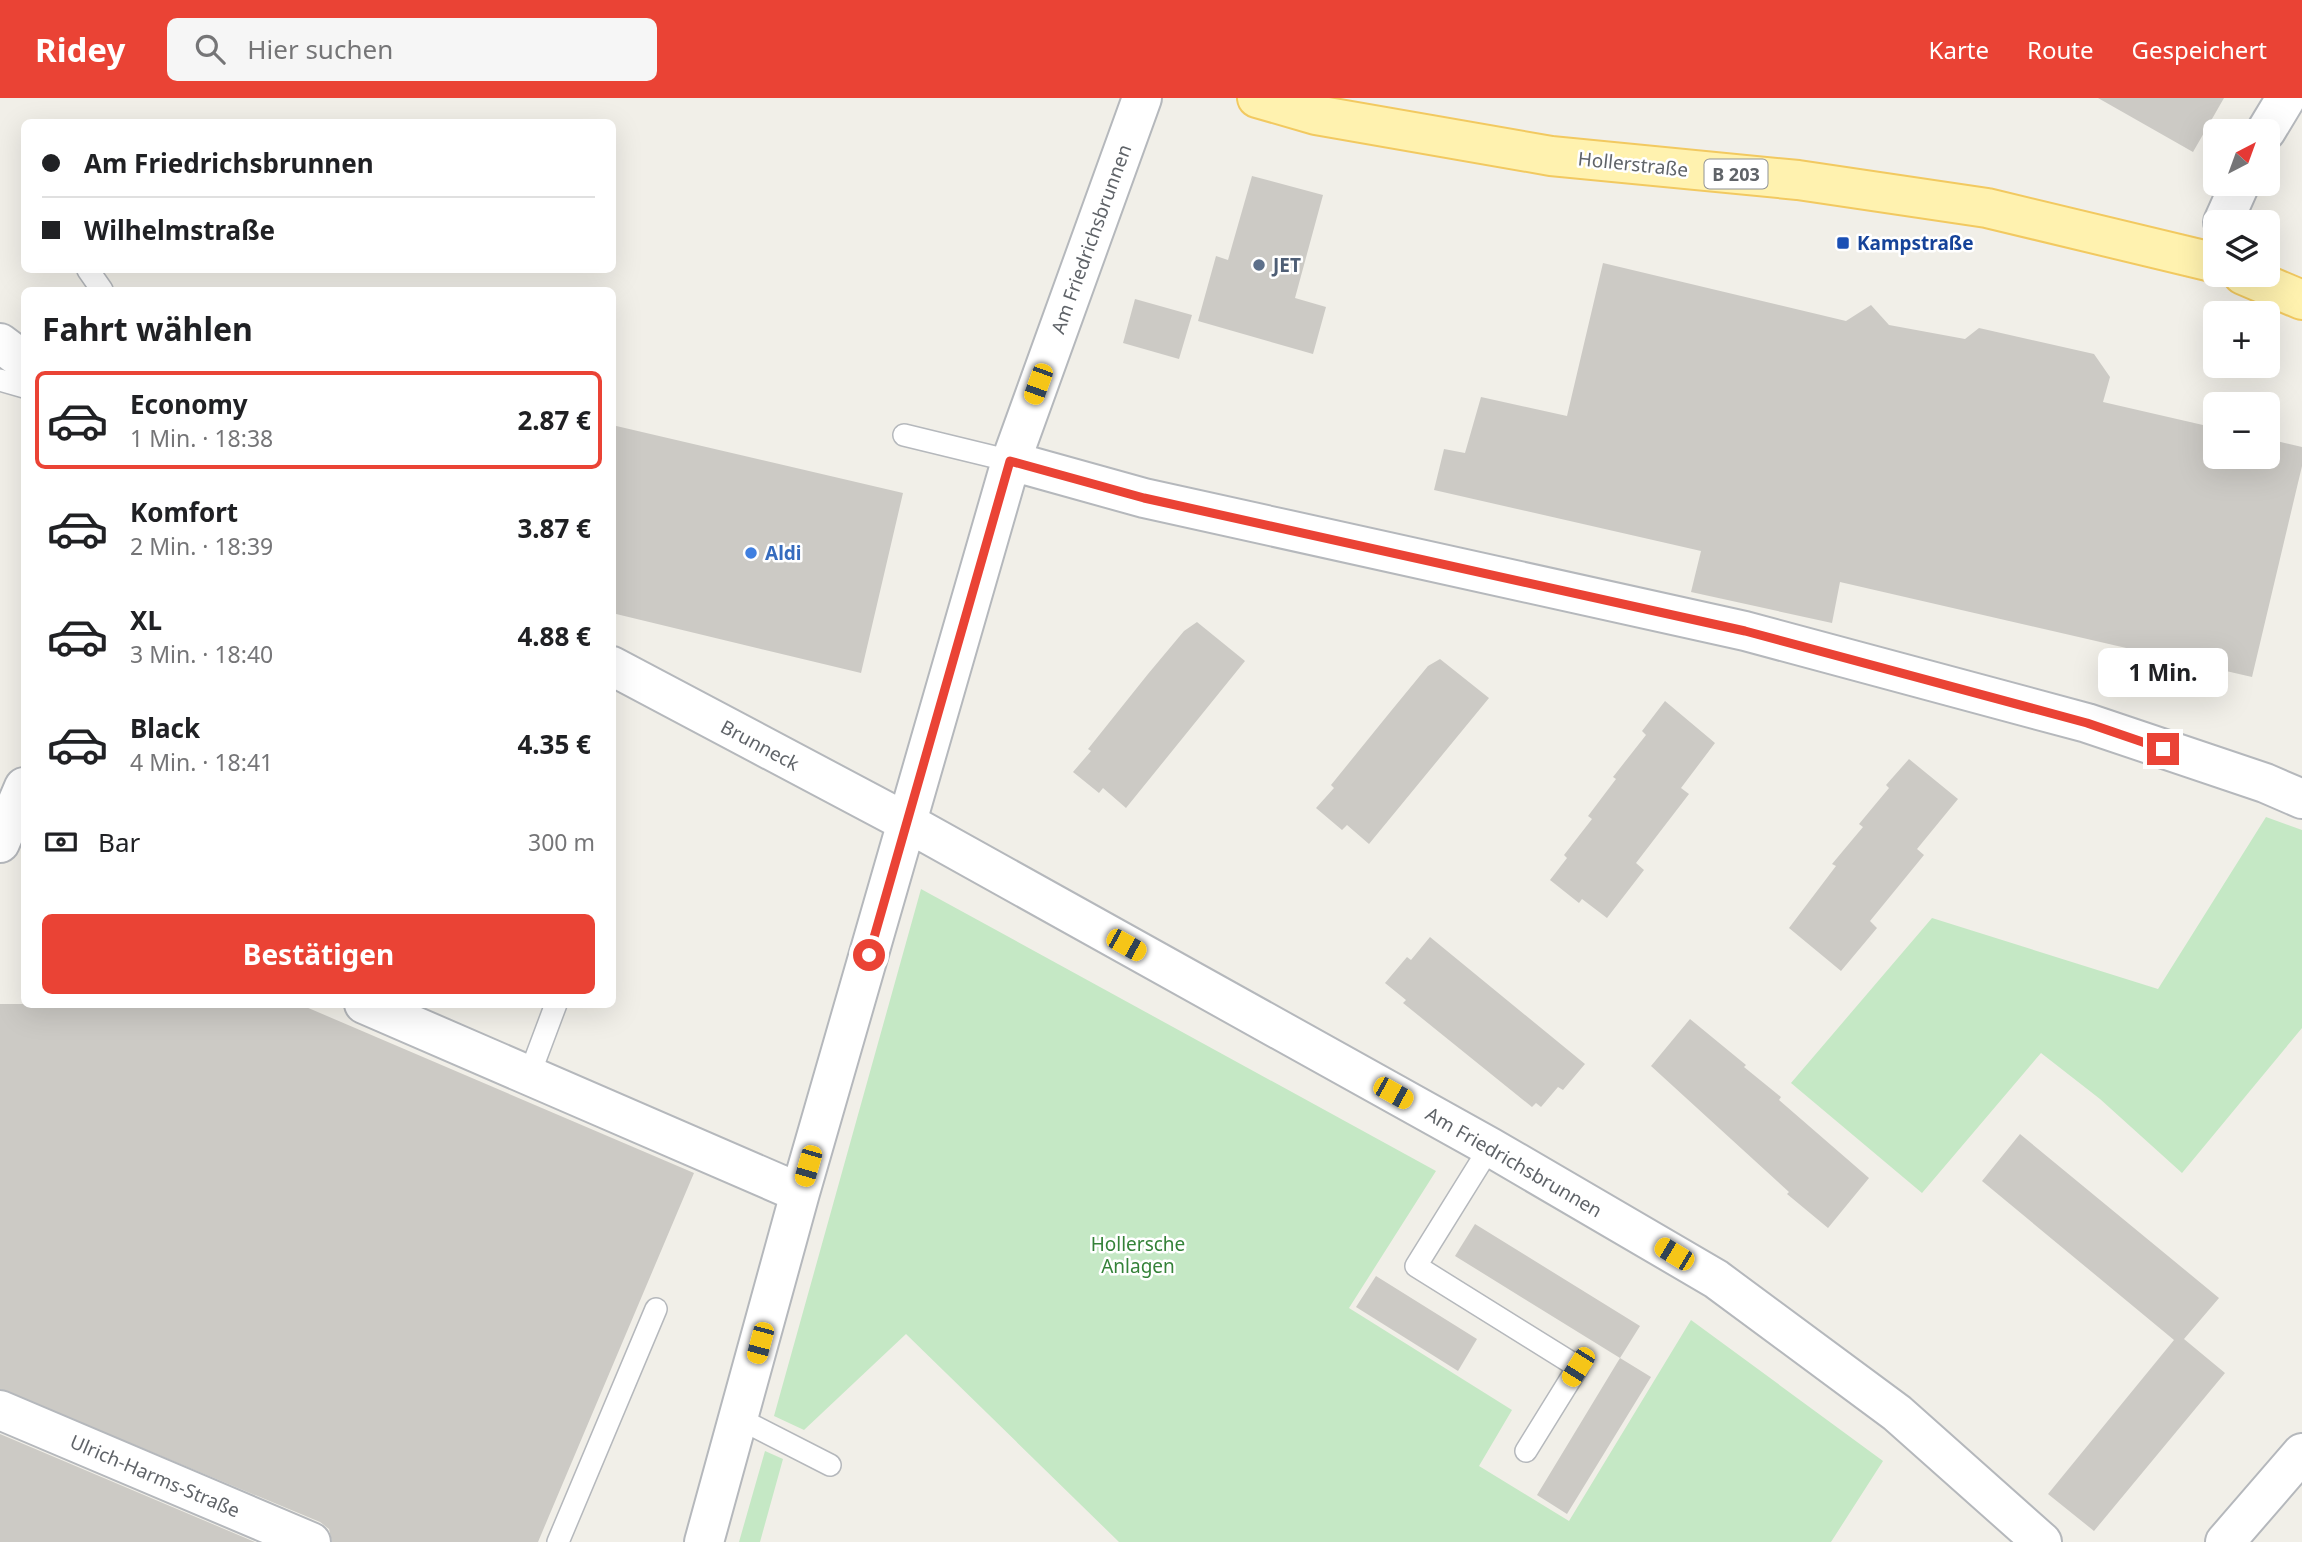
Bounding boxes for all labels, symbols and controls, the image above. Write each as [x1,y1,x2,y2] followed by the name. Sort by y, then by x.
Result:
[167,18,657,81] search box
[35,27,125,72] text: Ridey
[191,30,229,68] icon: search
[247,31,393,67] text: Hier suchen
[1929,33,1989,66] text: Karte
[2027,33,2094,66] text: Route
[2132,33,2267,66] text: Gespeichert
[2203,119,2280,196] north arrow
[2203,119,2280,469] map controls
[1045,141,1137,337] street label: Am Friedrichsbrunnen
[84,145,374,181] text: Am Friedrichsbrunnen
[1577,145,1689,183] street label: Hollerstraße
[1704,160,1768,188] road number: B 203
[2203,210,2280,287] button: layers
[84,212,275,248] text: Wilhelmstraße
[1857,230,1974,256] place label: Kampstraße
[1835,235,1851,251] marker: Kampstraße
[1271,252,1301,278] place label: JET
[1251,257,1267,273] marker: JET
[2203,301,2280,378] button: +
[42,307,253,350] text: Fahrt wählen
[1021,361,1056,407] car
[130,386,248,422] text: Economy
[46,389,109,452] icon: car
[2203,392,2280,469] button: −
[517,402,591,438] text: 2.87 €
[130,422,273,454] text: 1 Min. · 18:38
[130,494,238,530] text: Komfort
[46,497,109,560] icon: car
[517,510,591,546] text: 3.87 €
[130,530,273,562] text: 2 Min. · 18:39
[765,540,802,566] place label: Aldi
[743,545,759,561] marker: Aldi
[130,602,162,638] text: XL
[46,605,109,668] icon: car
[517,618,591,654] text: 4.88 €
[130,638,273,670] text: 3 Min. · 18:40
[2098,648,2228,696] callout: 1 Min.
[2128,656,2198,688] text: 1 Min.
[130,710,200,746] text: Black
[46,713,109,776] icon: car
[716,713,804,777] street label: Brunneck
[517,726,591,762] text: 4.35 €
[2147,733,2179,765] route end
[130,746,273,778] text: 4 Min. · 18:41
[42,823,80,861] icon: cash
[98,824,140,860] text: Bar
[528,826,595,858] text: 300 m
[42,914,595,994] button: Bestätigen
[1103,926,1150,964] car
[853,939,885,971] route start
[1370,1074,1417,1112] car
[1421,1101,1607,1223] street label: Am Friedrichsbrunnen
[793,1143,824,1189] car
[1091,1231,1185,1279] park label: Hollersche Anlagen
[1651,1234,1698,1274] car
[745,1320,776,1366] car
[1558,1344,1599,1390] car
[66,1428,244,1524] street label: Ulrich-Harms-Straße

